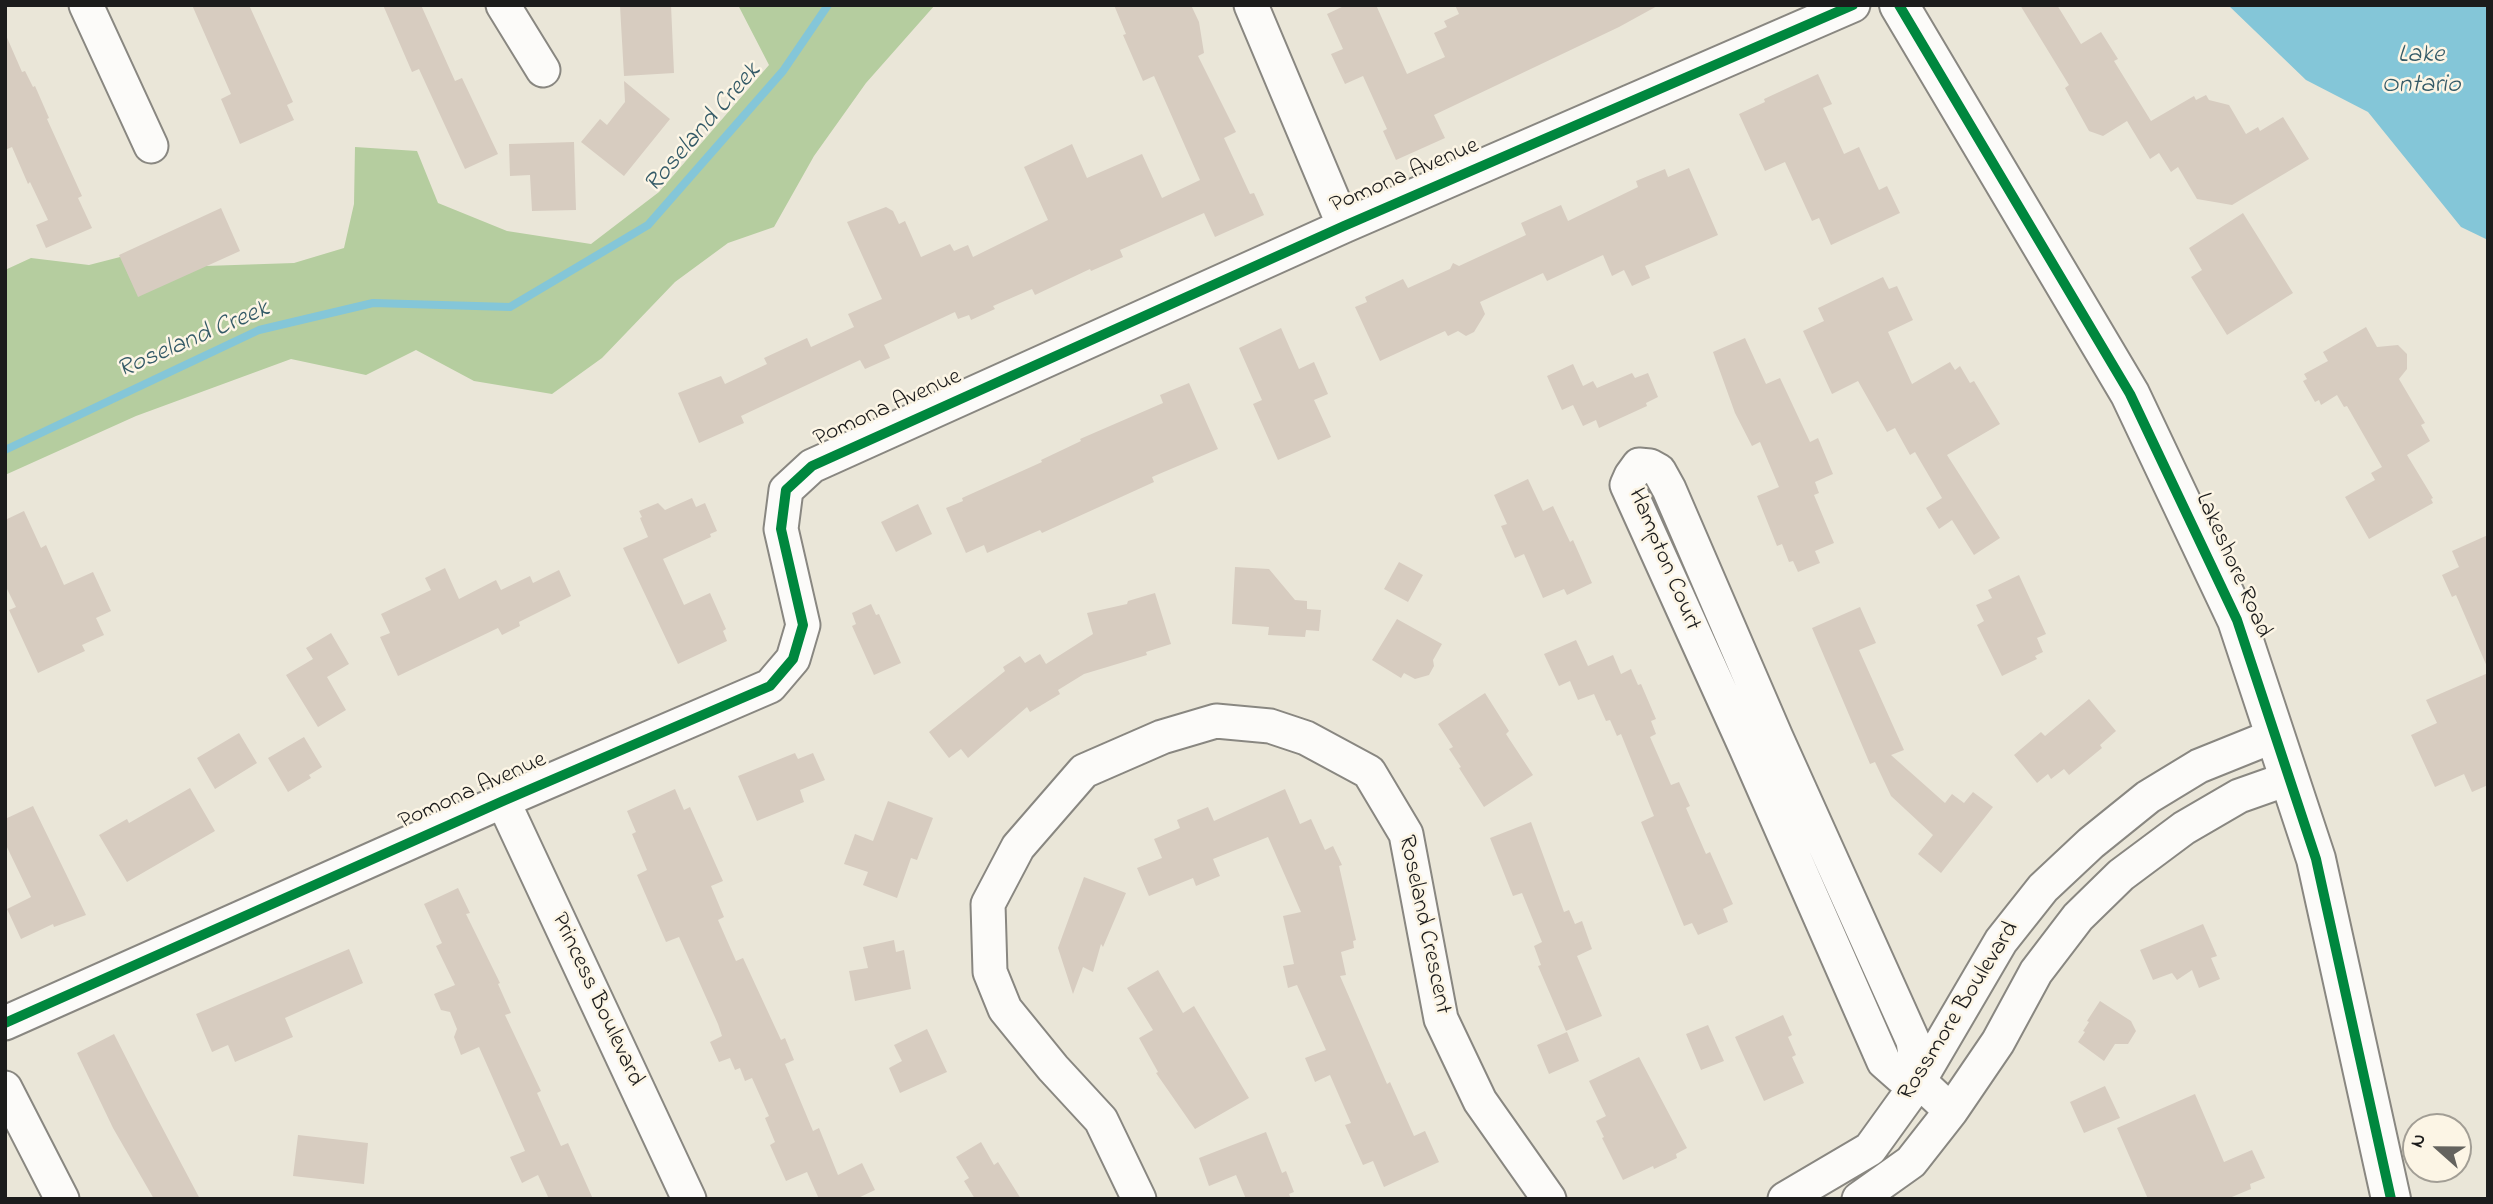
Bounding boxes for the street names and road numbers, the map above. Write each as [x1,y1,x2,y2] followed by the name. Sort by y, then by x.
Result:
[1326,133,1484,221] street label: Pomona Avenue
[810,364,966,454] street label: Pomona Avenue
[1620,485,1706,635] street label: Hampton Court
[2187,489,2277,643] street label: Lakeshore Road
[395,747,551,837] street label: Pomona Avenue
[1390,833,1456,1017] street label: Roseland Crescent
[543,909,649,1091] street label: Princess Boulevard
[1893,917,2027,1107] street label: Rossmore Boulevard

